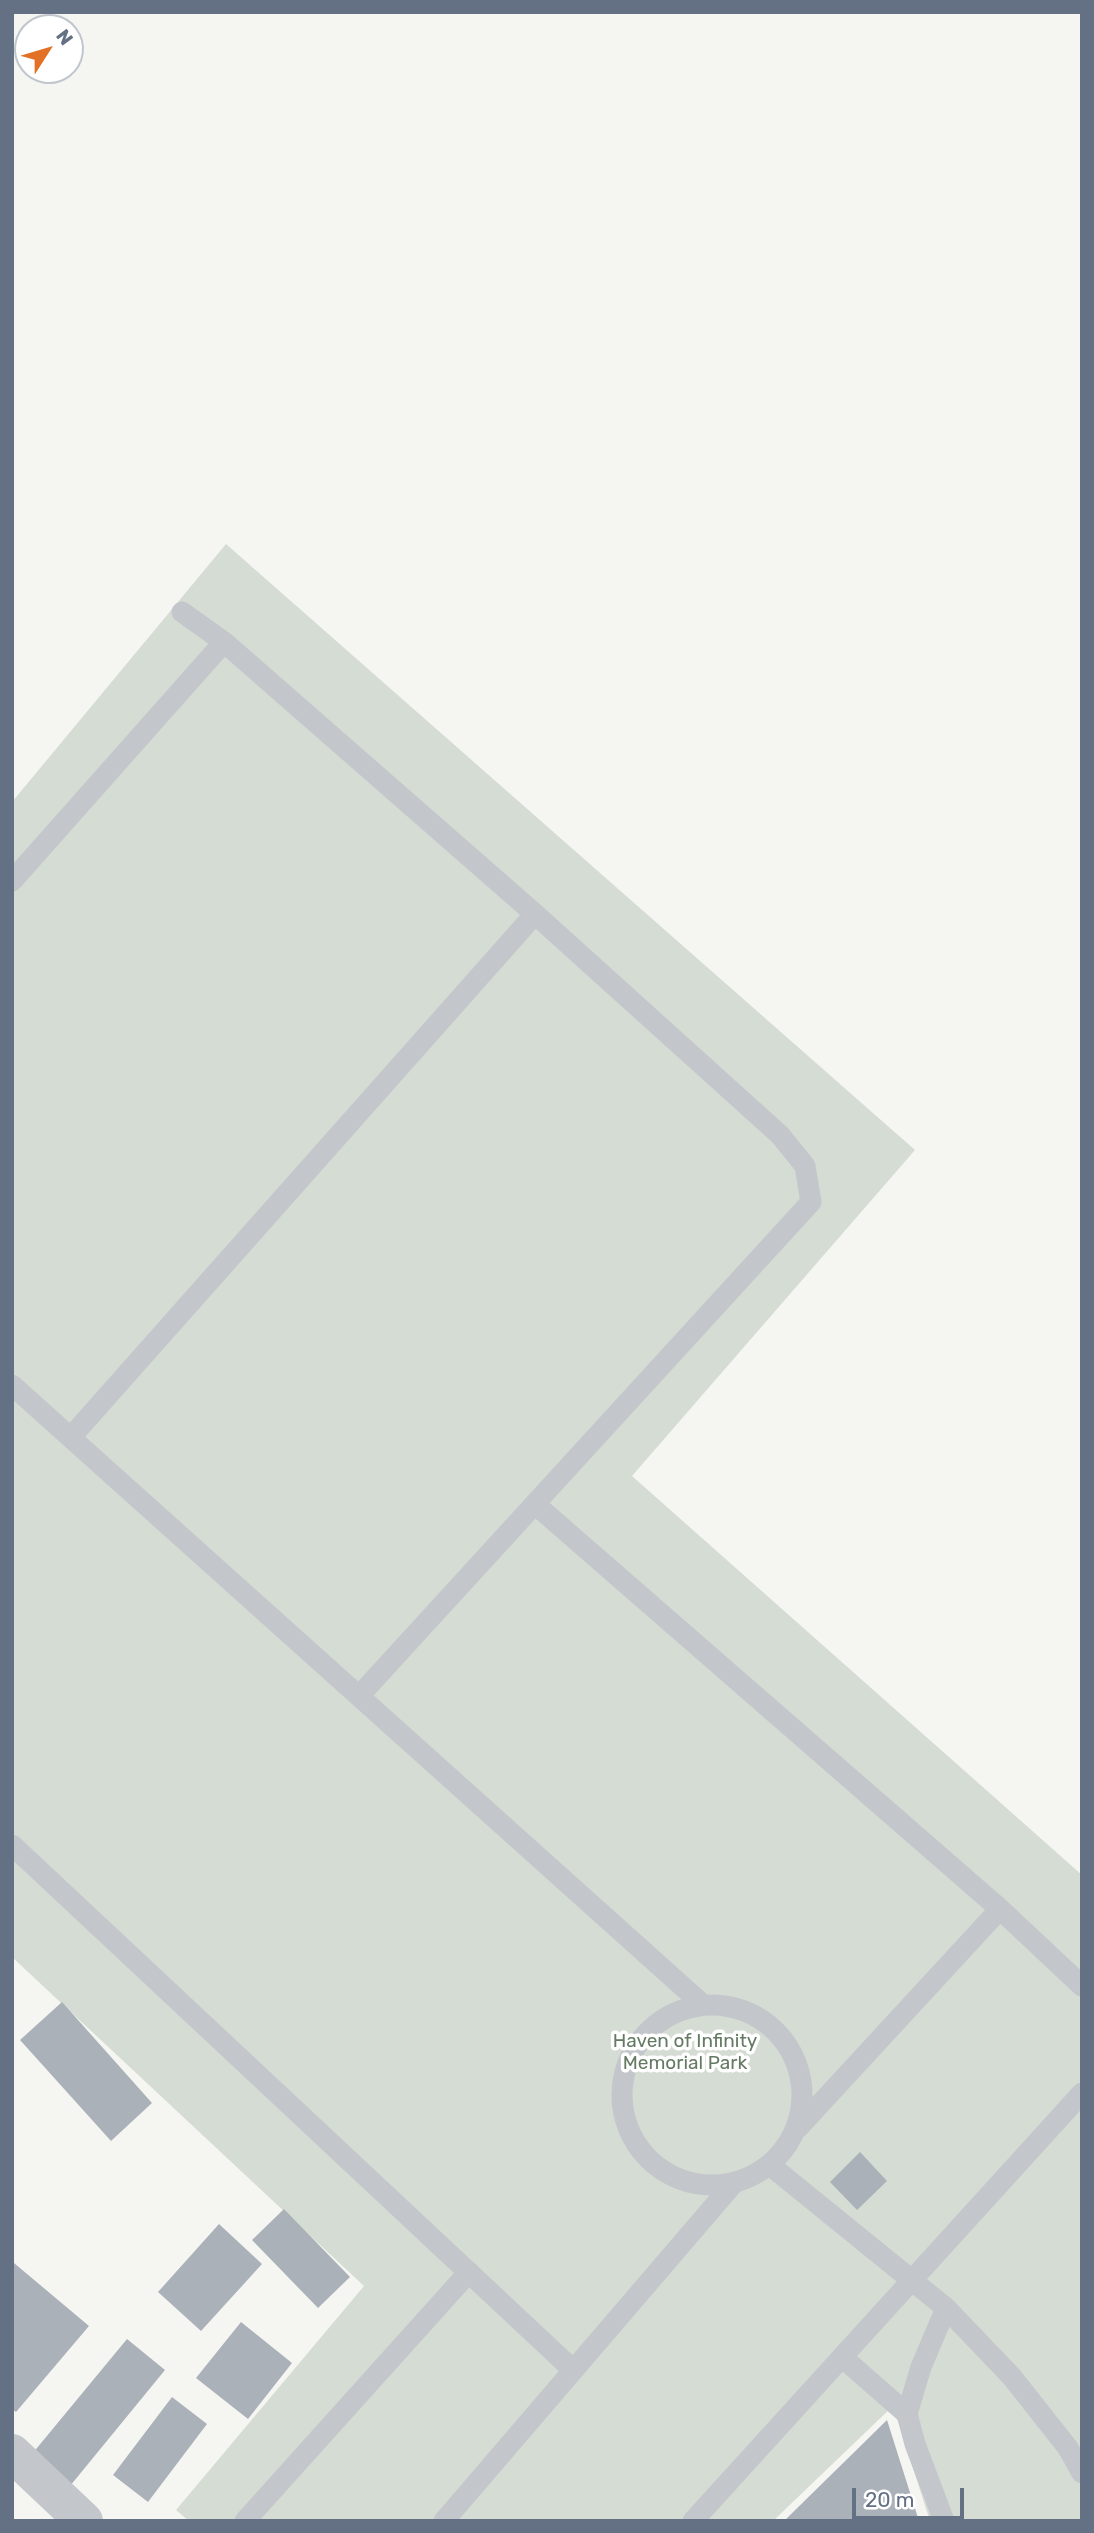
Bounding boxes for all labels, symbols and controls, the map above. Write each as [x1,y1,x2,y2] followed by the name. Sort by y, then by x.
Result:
[14,14,84,84] north arrow
[51,25,78,50] text: N
[613,2031,757,2075] park label: Haven of Infinity Memorial Park
[856,2474,968,2518] scale bar
[865,2487,914,2512] text: 20 m

